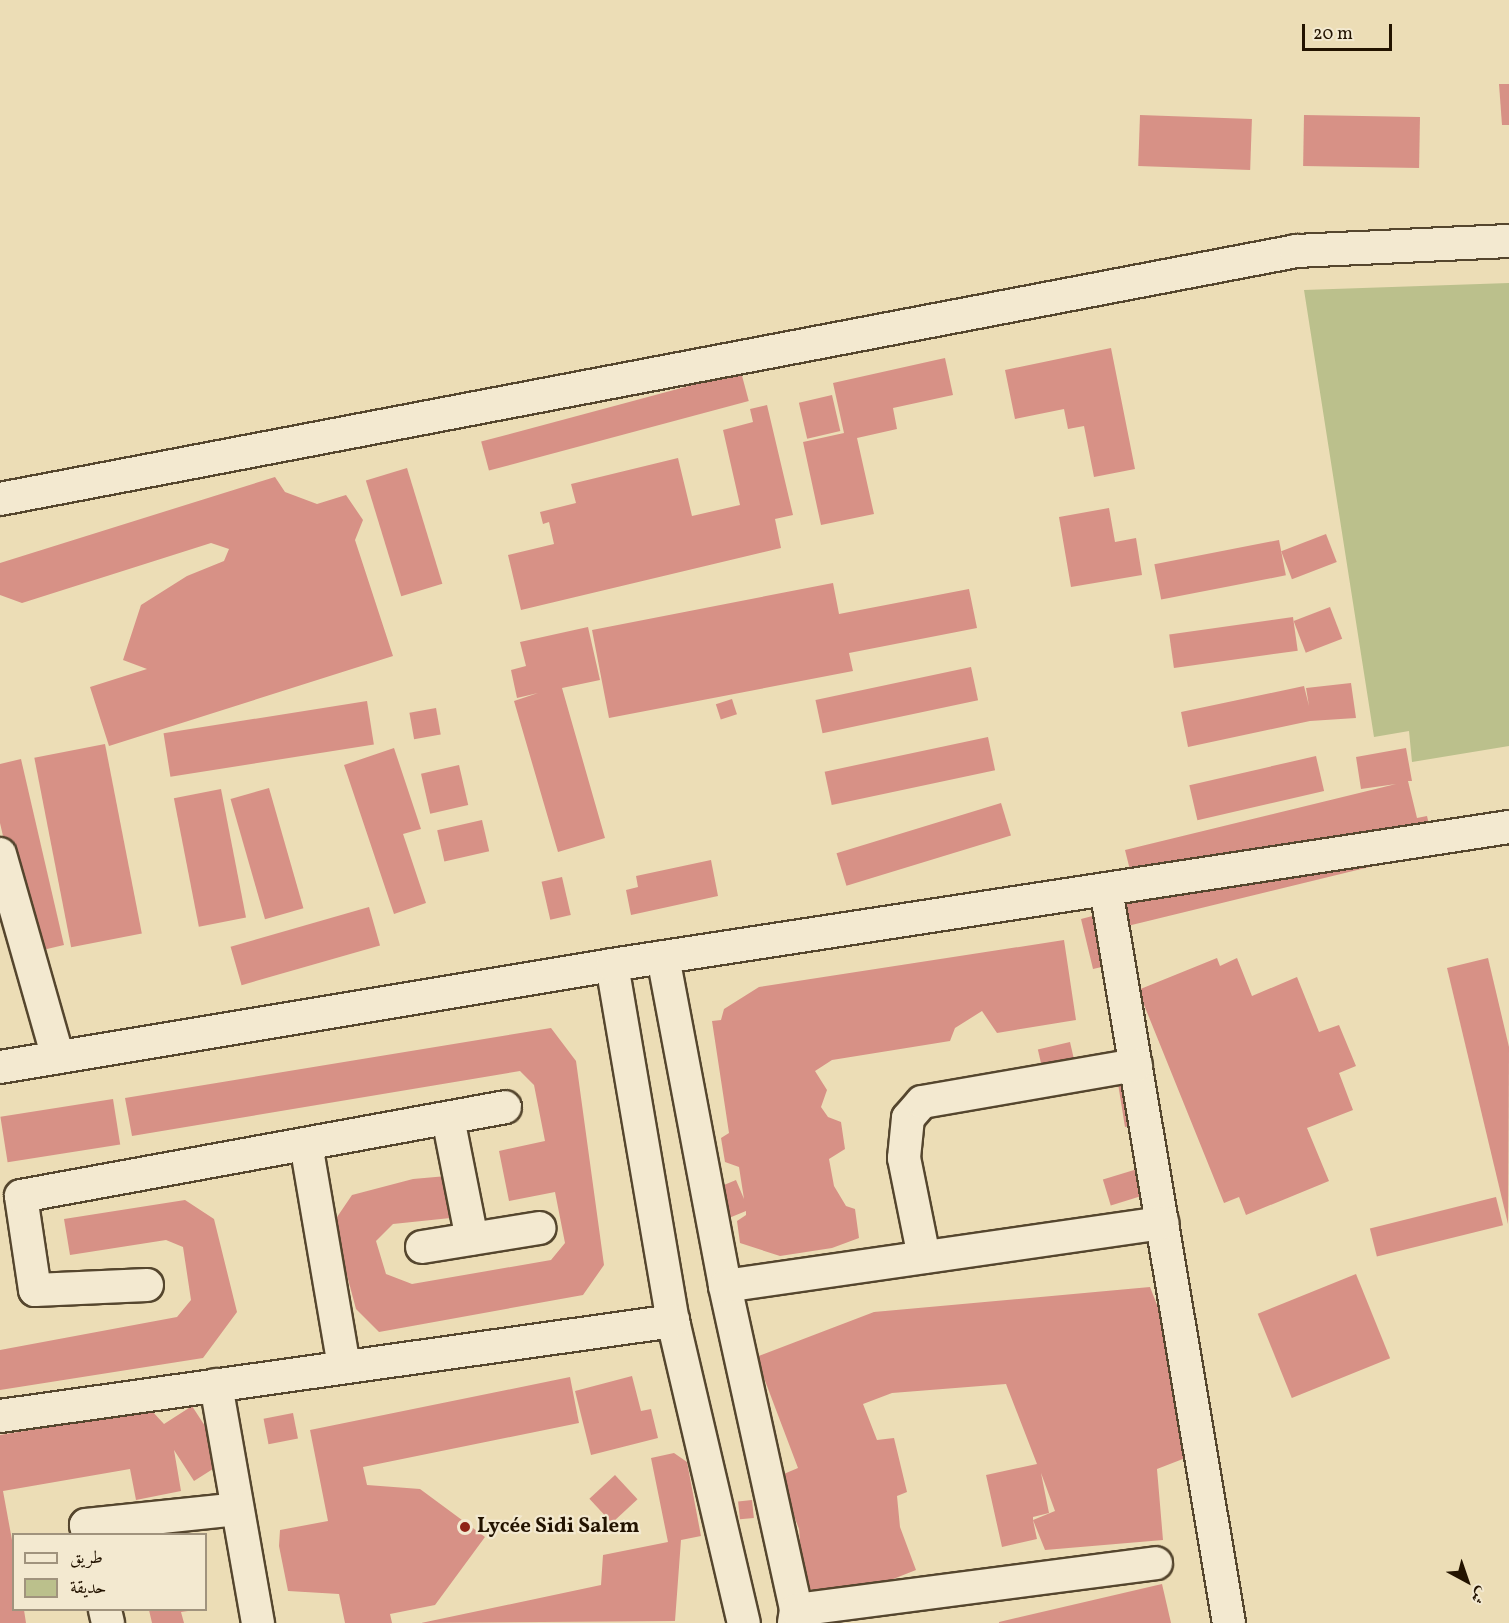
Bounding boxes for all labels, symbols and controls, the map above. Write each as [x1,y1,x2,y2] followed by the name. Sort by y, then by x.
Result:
[1305,12,1395,50] scale bar
[1313,22,1353,47] text: 20 m
[477,1514,640,1540] place label: Lycée Sidi Salem
[458,1520,472,1534] marker: Lycée Sidi Salem
[12,1533,207,1611] legend
[70,1546,103,1571] text: طريق
[1437,1551,1497,1611] north arrow
[70,1576,106,1601] text: حديقة
[1465,1581,1492,1608] text: ش

